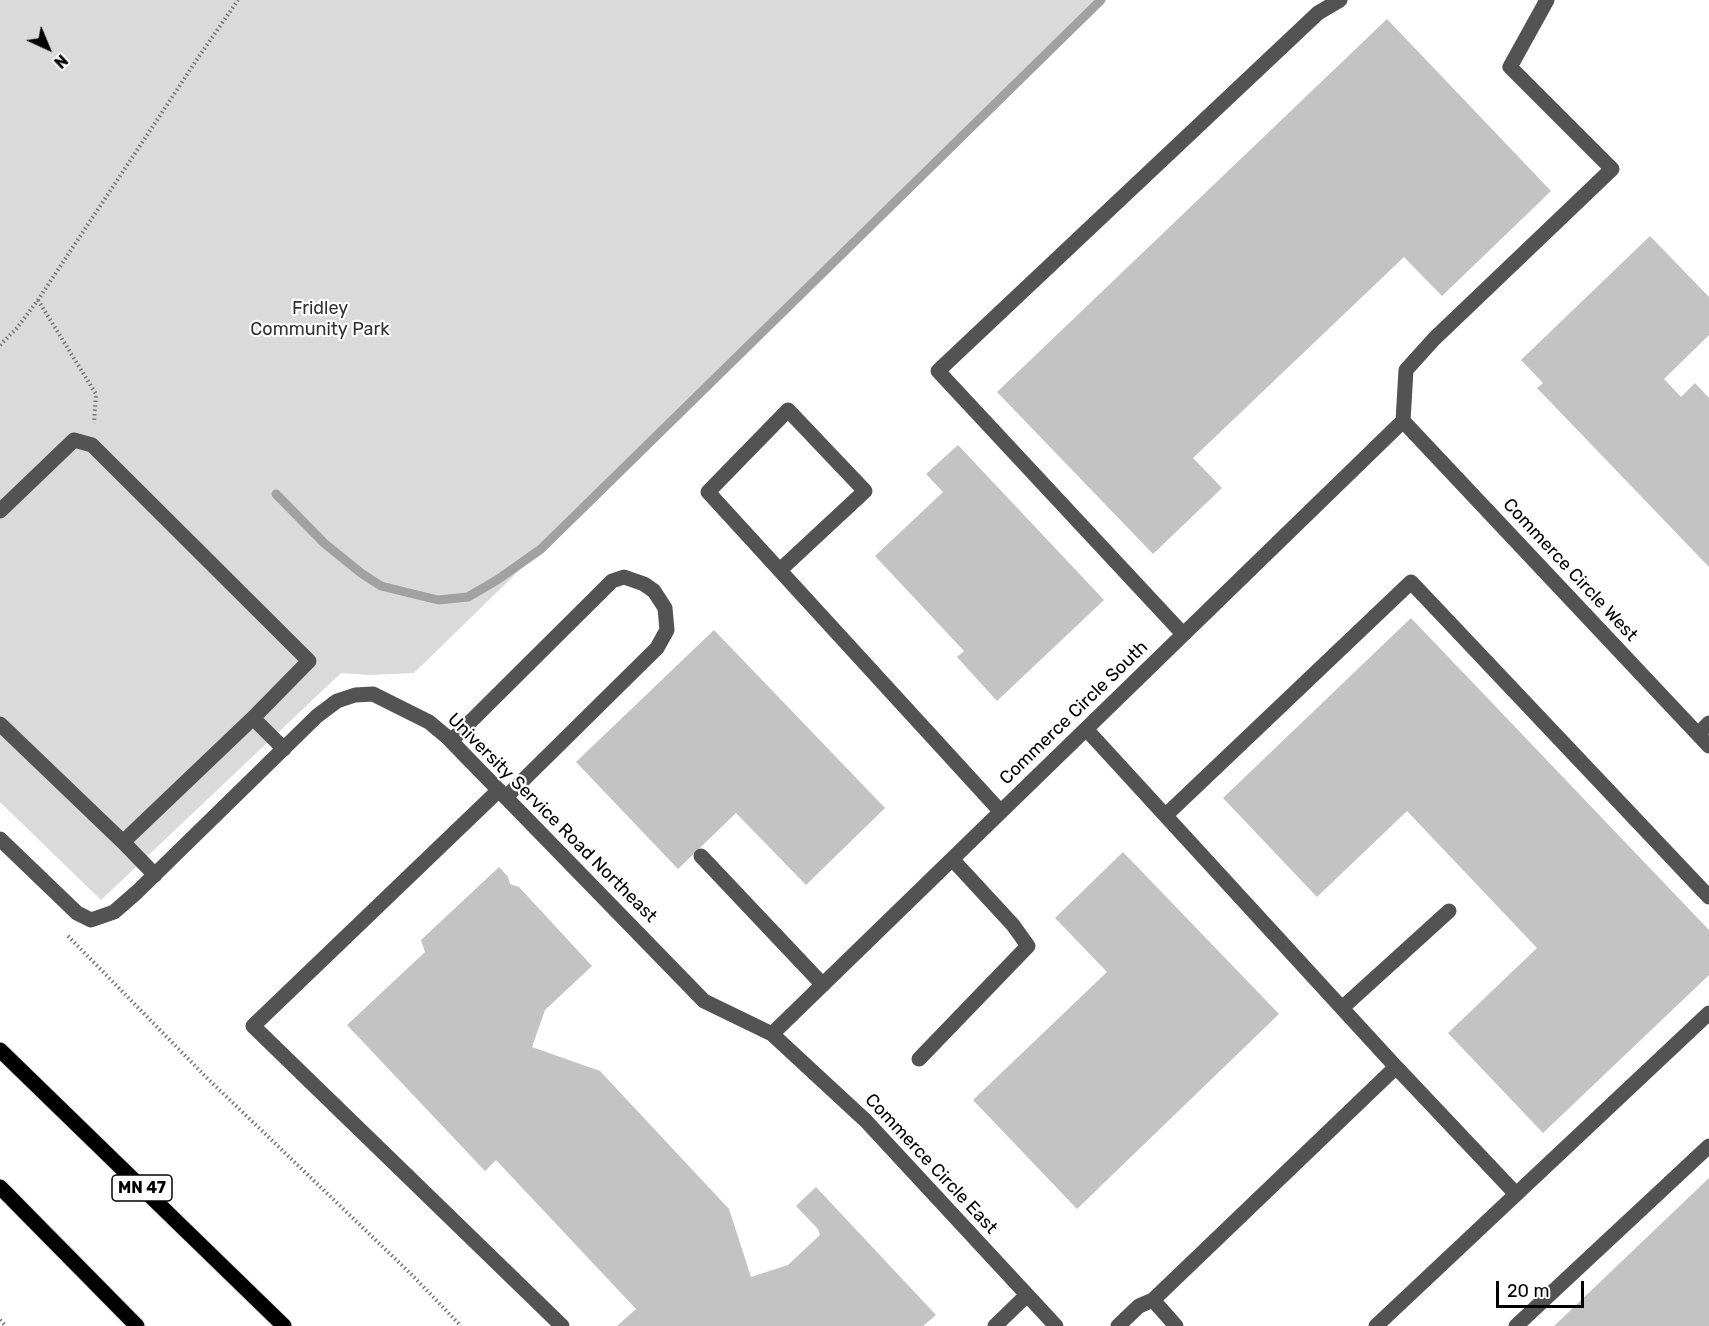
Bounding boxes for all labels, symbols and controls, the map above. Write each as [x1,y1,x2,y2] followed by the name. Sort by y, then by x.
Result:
[18,18,78,78] north arrow
[50,50,72,72] text: N
[250,298,390,340] park label: Fridley Community Park
[1498,494,1642,646] street label: Commerce Circle West
[995,637,1153,789] street label: Commerce Circle South
[443,709,661,927] street label: University Service Road Northeast
[860,1089,1002,1239] street label: Commerce Circle East
[112,1175,172,1201] road number: MN 47
[1499,1269,1588,1307] scale bar
[1507,1280,1549,1302] text: 20 m

